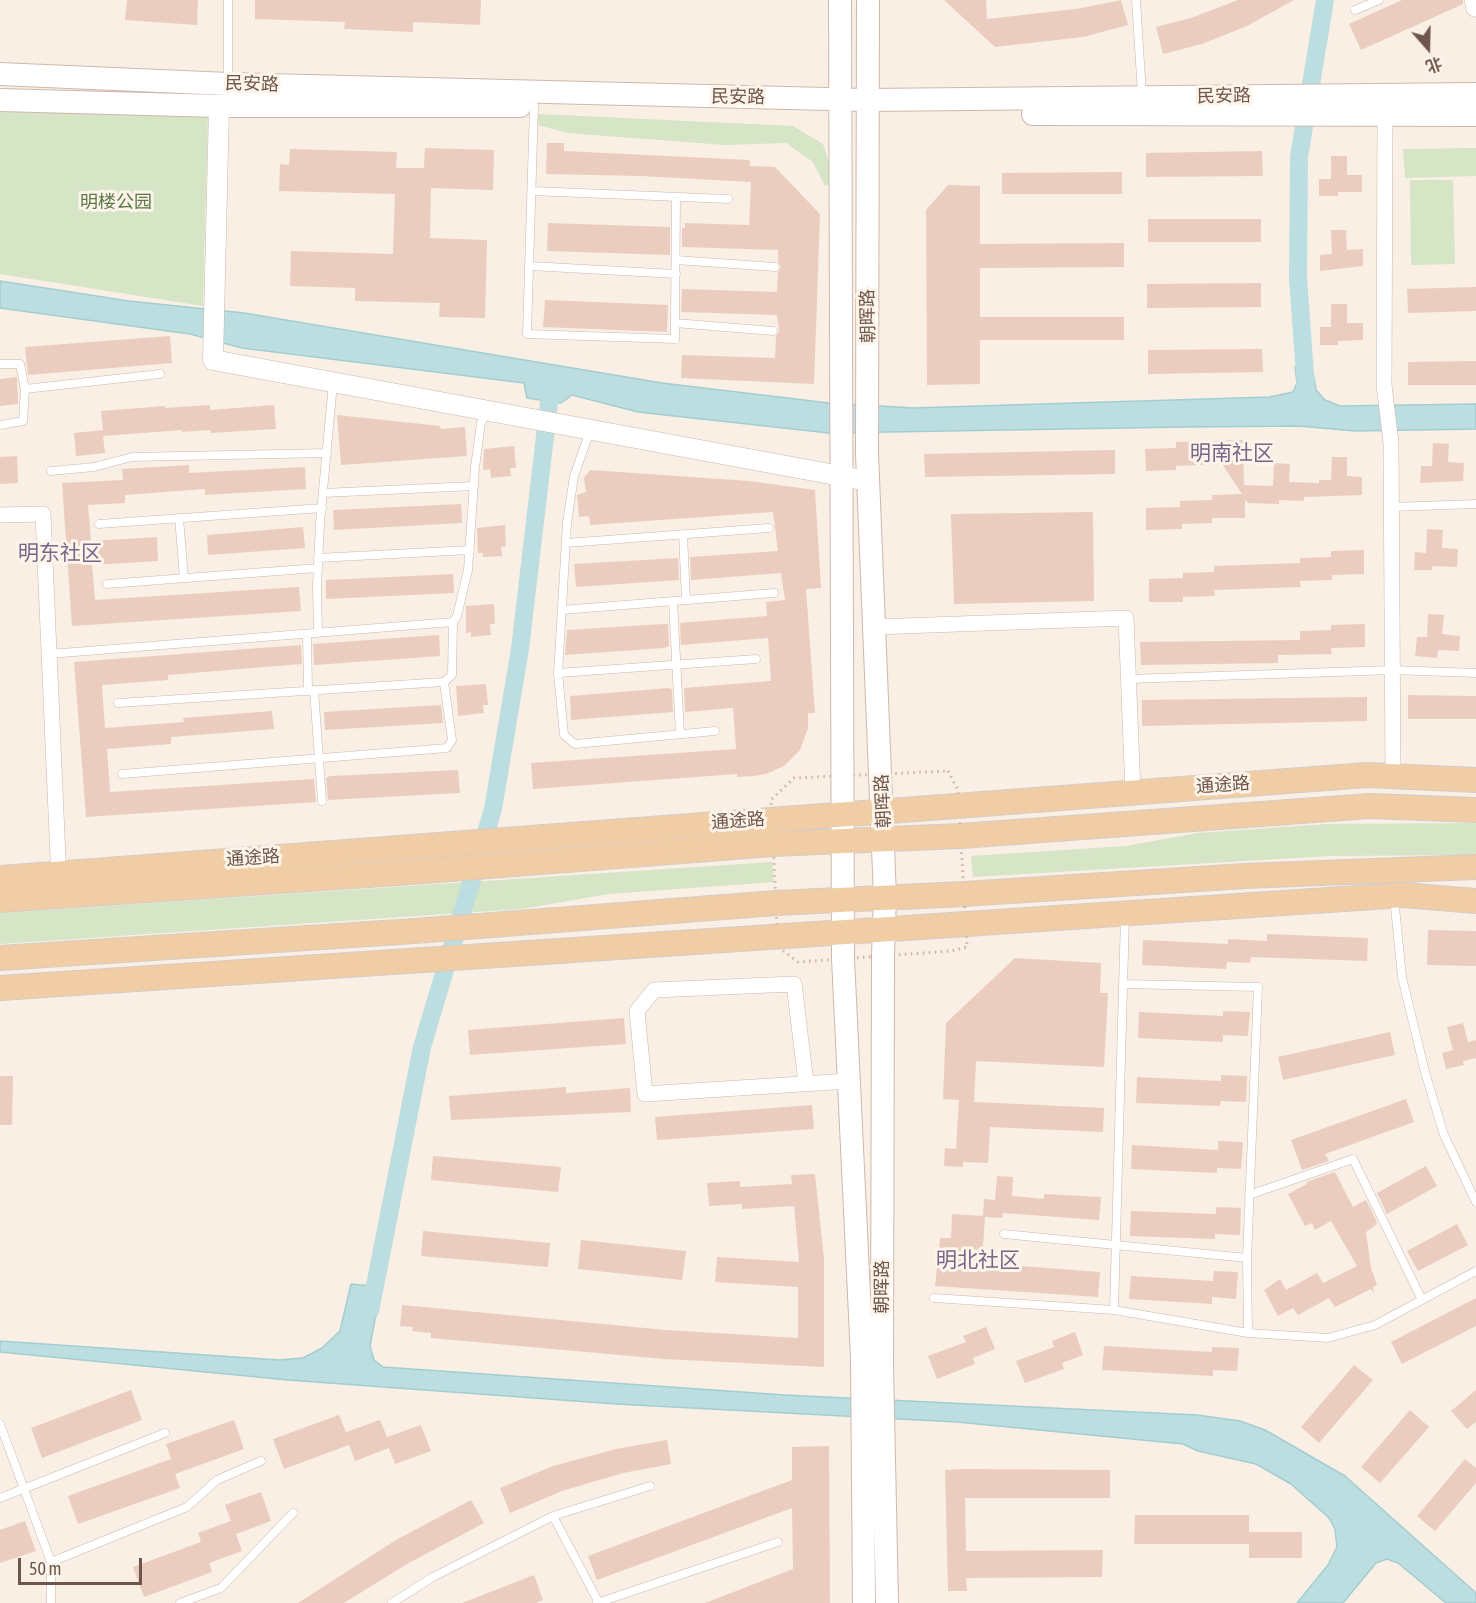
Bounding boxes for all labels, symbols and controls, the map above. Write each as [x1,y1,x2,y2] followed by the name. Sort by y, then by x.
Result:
[1398,18,1458,78] north arrow
[1424,54,1445,76] text: 北
[225,72,279,96] street label: 民安路
[1197,85,1251,107] street label: 民安路
[711,86,765,108] street label: 民安路
[80,191,152,213] park label: 明楼公园
[857,289,879,343] street label: 朝晖路
[1190,440,1274,466] district label: 明南社区
[18,540,102,566] district label: 明东社区
[1195,772,1251,798] street label: 通途路
[871,773,895,829] street label: 朝晖路
[710,808,766,834] street label: 通途路
[225,845,281,871] street label: 通途路
[936,1247,1020,1273] district label: 明北社区
[871,1260,893,1314] street label: 朝晖路
[21,1546,146,1584] scale bar
[29,1558,61,1579] text: 50 m

